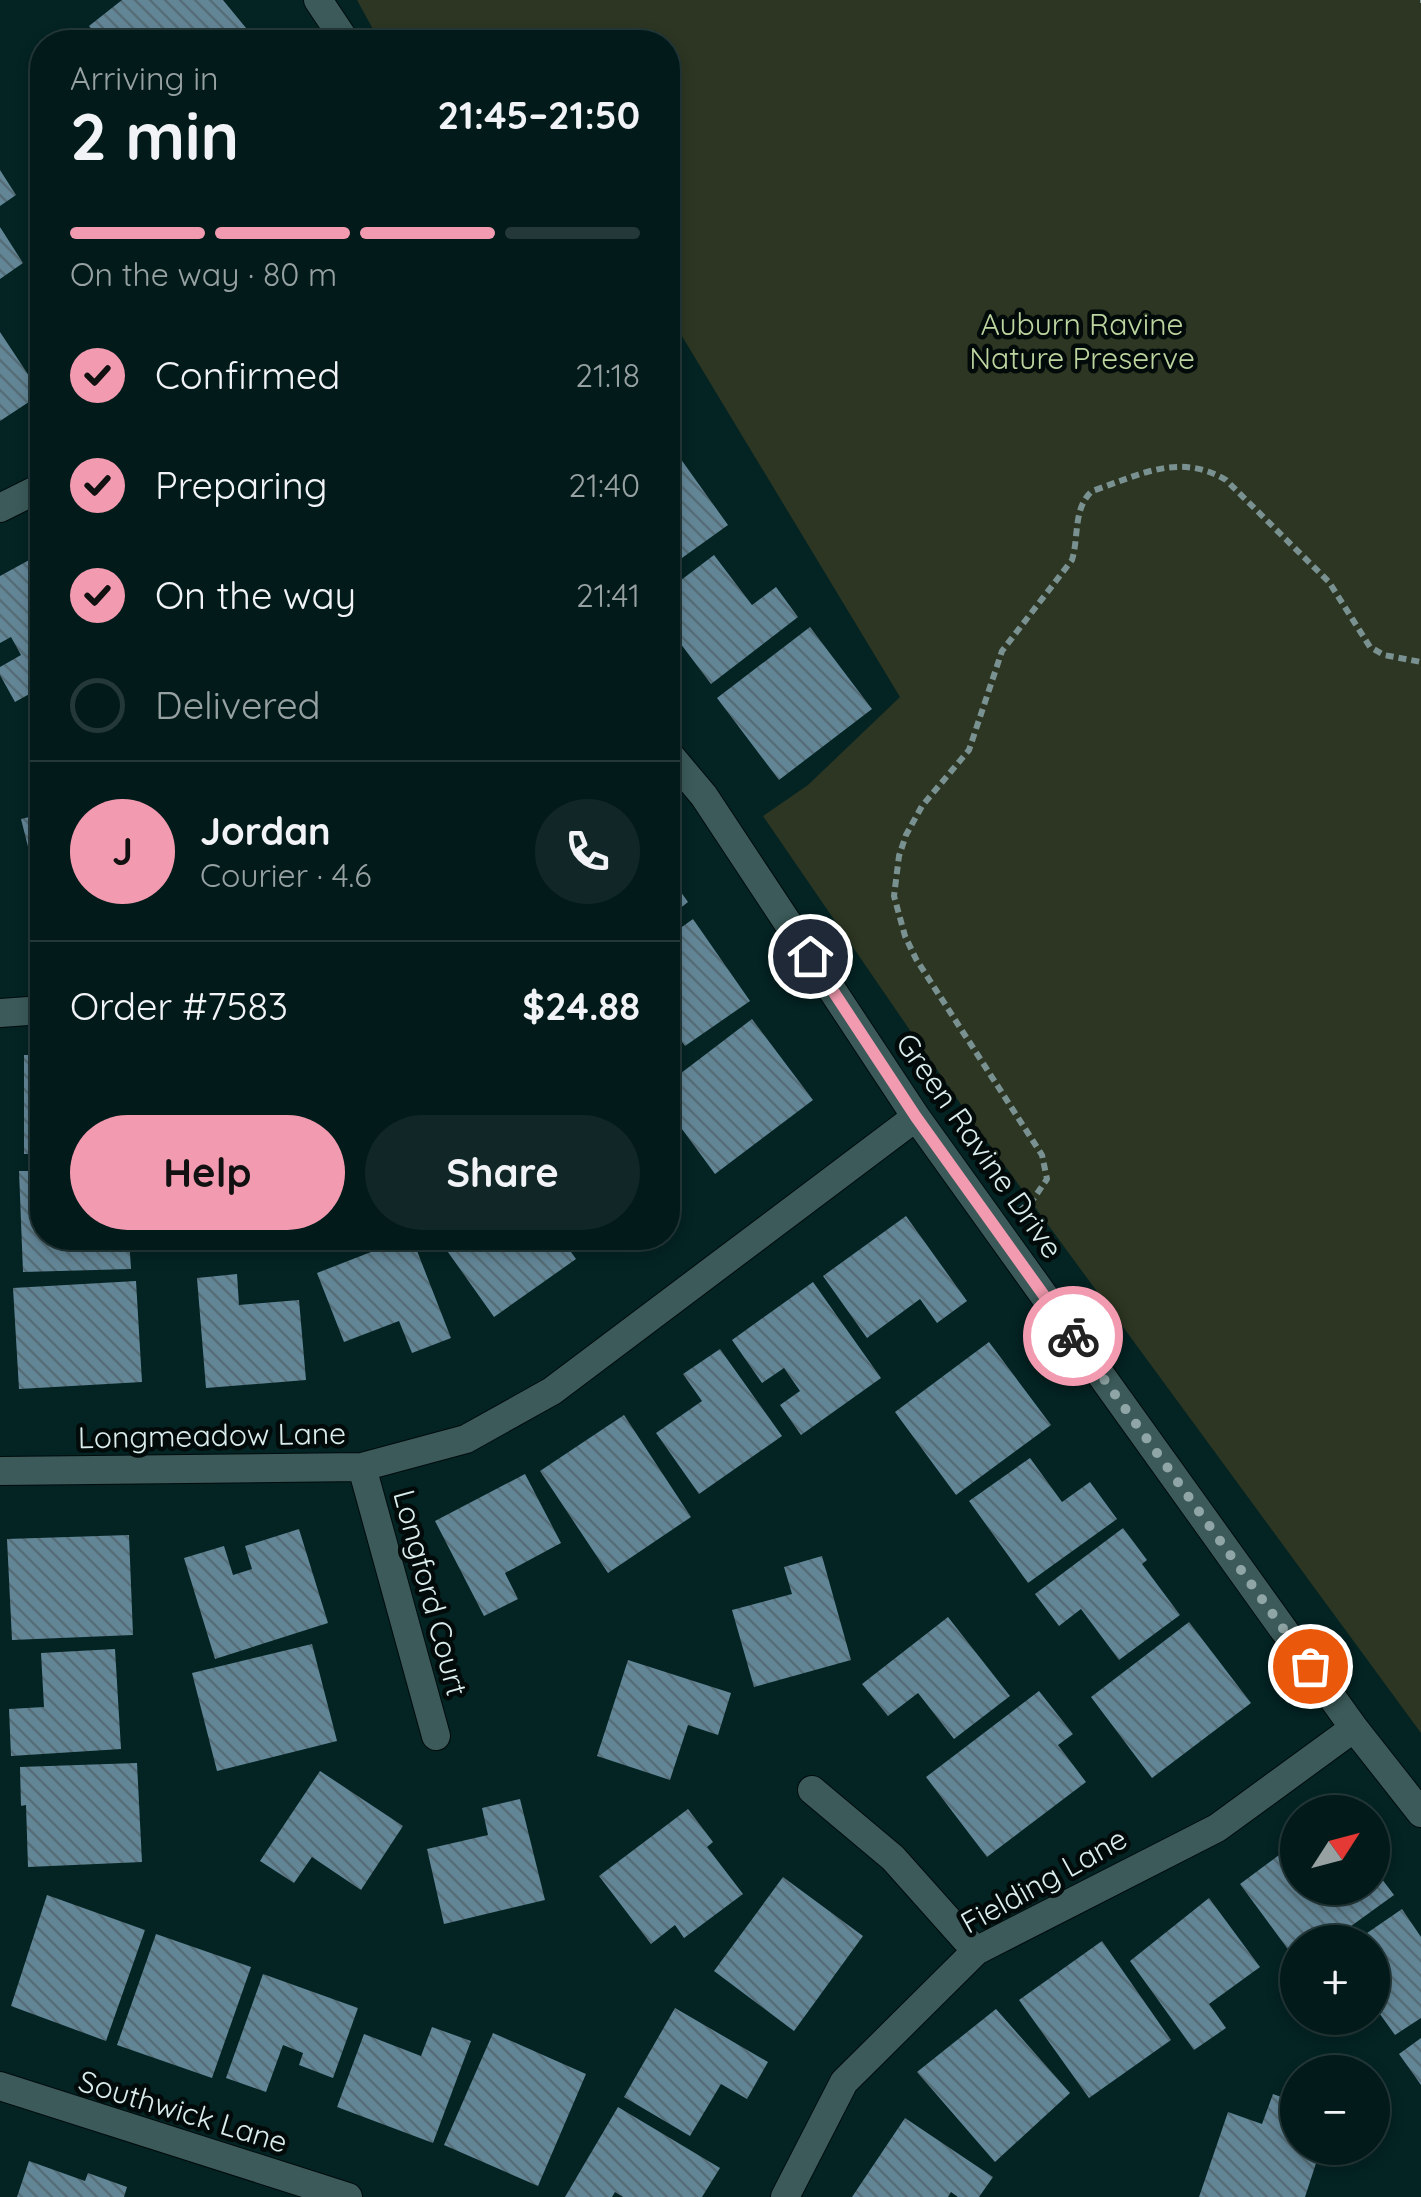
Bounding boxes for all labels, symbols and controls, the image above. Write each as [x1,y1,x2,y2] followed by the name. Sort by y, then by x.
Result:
[70,58,219,98] text: Arriving in
[437,91,640,139] text: 21:45–21:50
[70,95,239,176] text: 2 min
[70,254,337,294] text: On the way · 80 m
[969,305,1195,377] park label: Auburn Ravine Nature Preserve
[70,348,125,403] icon: check
[155,351,340,399] text: Confirmed
[575,355,640,395] text: 21:18
[70,458,125,513] icon: check
[155,461,327,509] text: Preparing
[569,465,640,505] text: 21:40
[70,568,125,623] icon: check
[155,571,356,619] text: On the way
[576,575,640,615] text: 21:41
[155,681,321,729] text: Delivered
[535,799,640,904] button: phone
[200,807,331,855] text: Jordan
[112,827,133,875] text: J
[200,855,372,895] text: Courier · 4.6
[768,914,853,999] pin
[783,929,838,984] icon: home
[70,982,288,1030] text: Order #7583
[522,982,640,1030] text: $24.88
[888,1025,1072,1265] street label: Green Ravine Drive
[70,1115,345,1230] button: Help
[365,1115,640,1230] button: Share
[1023,1286,1123,1386] courier
[1046,1309,1101,1364] icon: bike
[78,1414,346,1456] street label: Longmeadow Lane
[385,1486,477,1700] street label: Longford Court
[1268,1624,1353,1709] pin
[1283,1639,1338,1694] icon: bag
[1280,1795,1390,1905] north arrow
[1280,1795,1390,2165] map controls
[954,1819,1133,1941] street label: Fielding Lane
[1280,1925,1390,2035] button: +
[1280,2055,1390,2165] button: −
[74,2061,292,2161] street label: Southwick Lane

